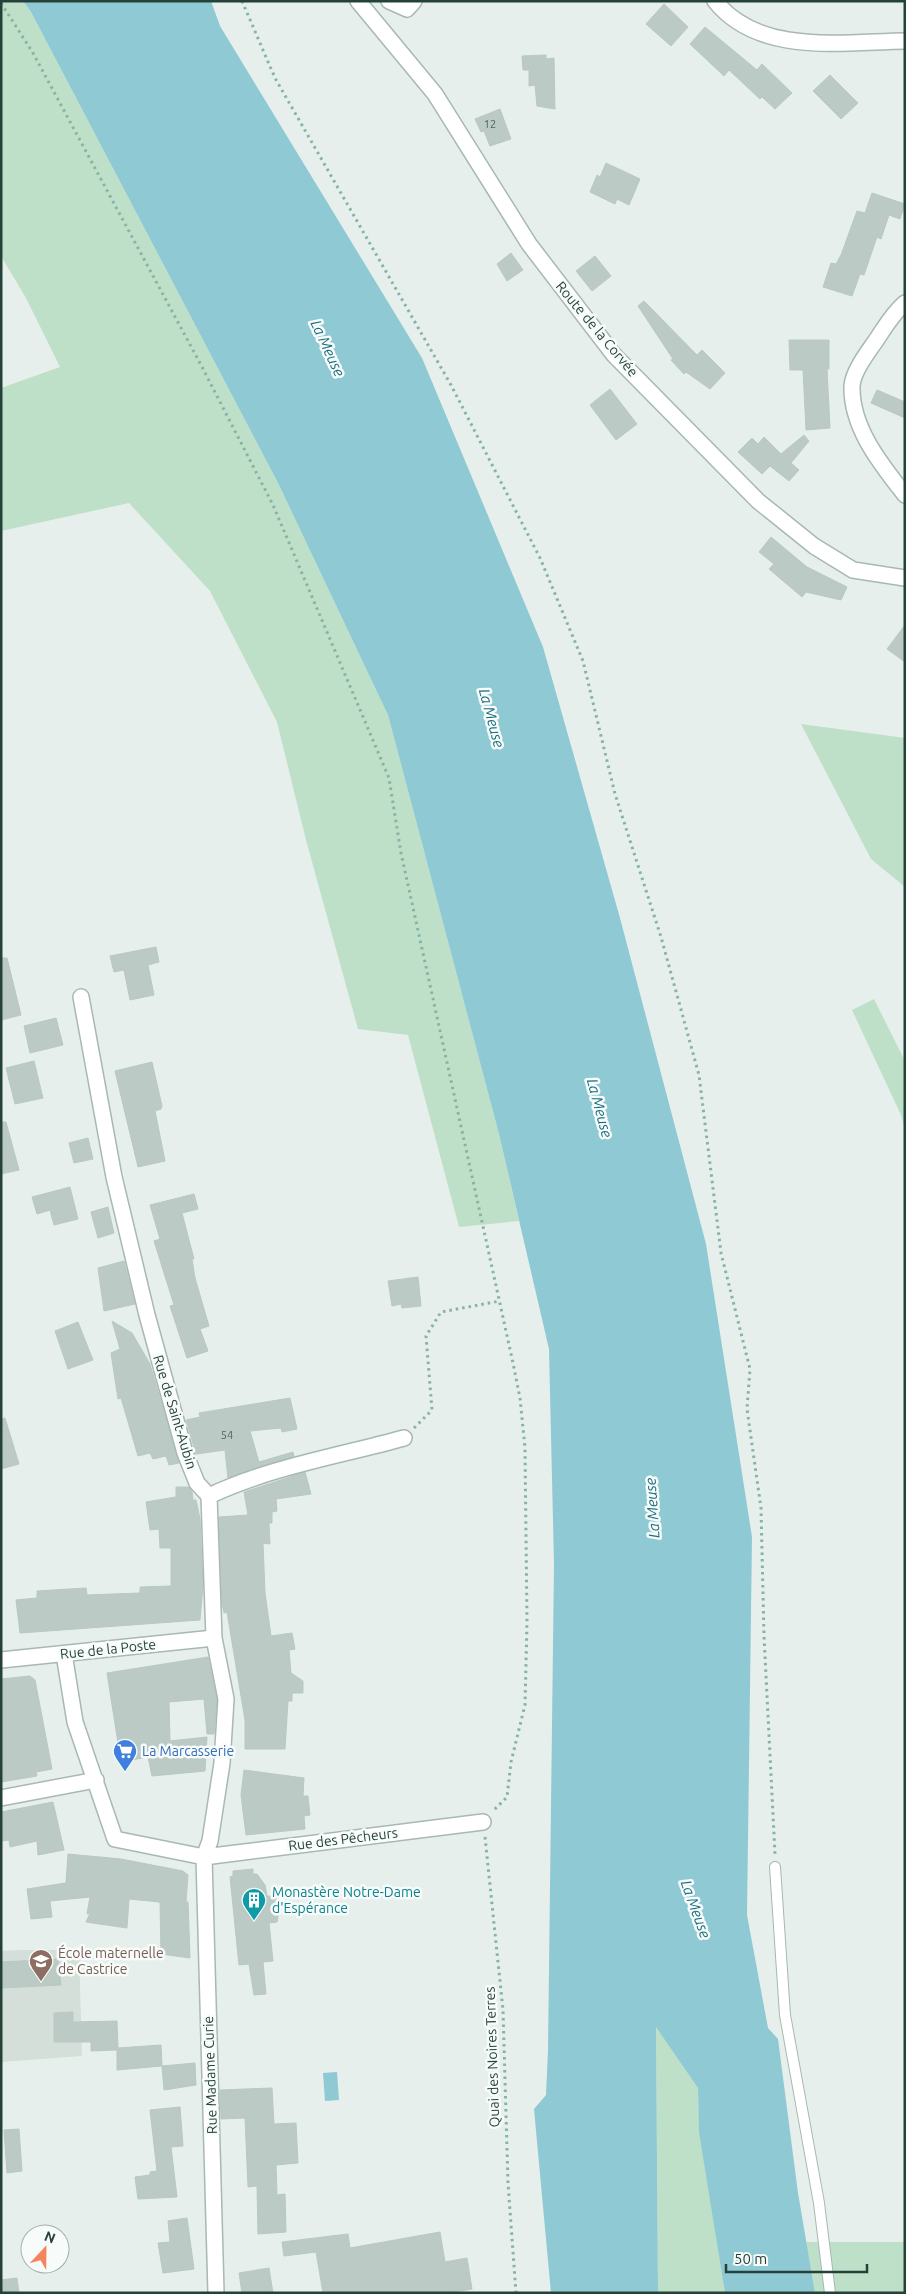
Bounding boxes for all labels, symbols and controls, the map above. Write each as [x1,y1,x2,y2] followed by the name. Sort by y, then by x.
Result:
[484,118,496,130] house number: 12
[553,278,641,380] street label: Route de la Corvée
[308,317,349,379] water label: La Meuse
[476,687,508,750] water label: La Meuse
[584,1077,616,1140] water label: La Meuse
[150,1353,200,1471] street label: Rue de Saint-Aubin
[221,1429,233,1441] house number: 54
[641,1477,663,1539] water label: La Meuse
[59,1636,157,1662] street label: Rue de la Poste
[112,1738,138,1772] supermarket icon: La Marcasserie
[142,1743,234,1759] place label: La Marcasserie
[287,1824,399,1854] street label: Rue des Pêcheurs
[678,1878,714,1941] water label: La Meuse
[272,1884,421,1916] place label: Monastère Notre-Dame d'Espérance
[241,1887,267,1921] building icon: Monastère Notre-Dame d'Espérance
[58,1944,164,1977] place label: École maternelle de Castrice
[28,1948,54,1982] school or university icon: École maternelle de Castrice
[482,1986,502,2128] street label: Quai des Noires Terres
[200,2016,220,2134] street label: Rue Madame Curie
[20,2224,70,2274] north arrow
[42,2228,58,2246] text: N
[726,2242,867,2274] scale bar
[734,2250,767,2267] text: 50 m

